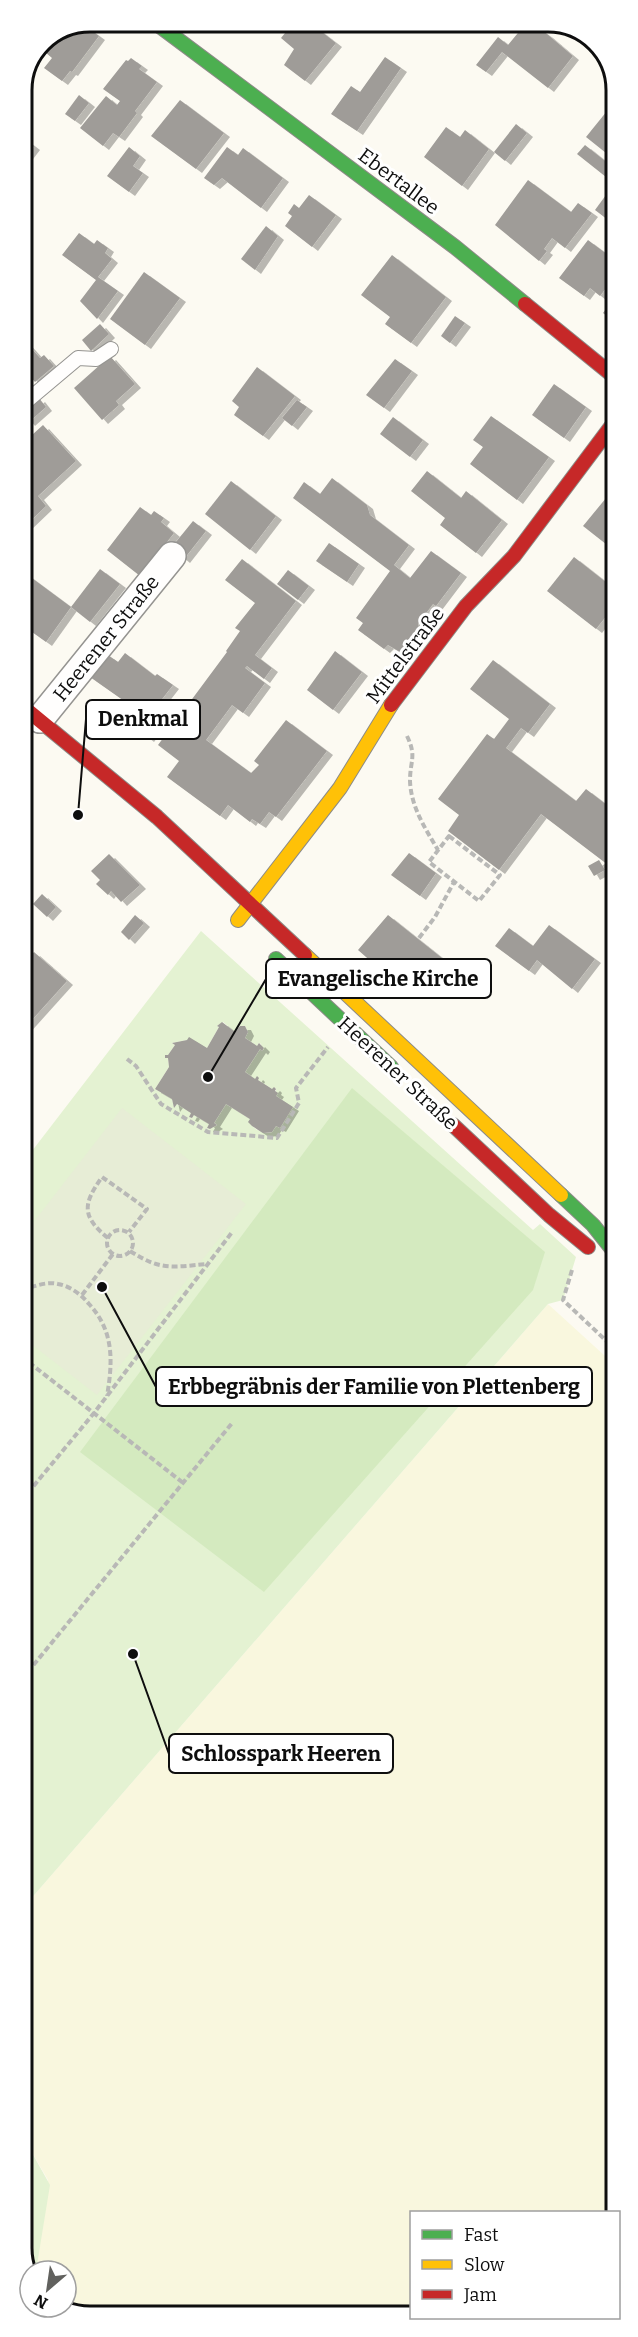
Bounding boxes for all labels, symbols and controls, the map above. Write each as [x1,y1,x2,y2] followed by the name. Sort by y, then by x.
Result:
[354,143,444,219] street label: Ebertallee
[48,570,164,706] street label: Heerener Straße
[361,602,449,708] street label: Mittelstraße
[86,700,200,739] callout: Denkmal
[98,706,189,732] text: Denkmal
[266,959,491,998] callout: Evangelische Kirche
[277,966,479,992] text: Evangelische Kirche
[333,1011,463,1135] street label: Heerener Straße
[156,1367,592,1406] callout: Erbbegräbnis der Familie von Plettenberg
[168,1374,580,1400] text: Erbbegräbnis der Familie von Plettenberg
[169,1734,393,1773] callout: Schlosspark Heeren
[181,1741,382,1767] text: Schlosspark Heeren
[410,2211,620,2319] legend
[464,2224,499,2246] text: Fast
[464,2254,505,2276] text: Slow
[18,2259,78,2319] north arrow
[463,2284,497,2306] text: Jam
[31,2290,51,2313] text: N

